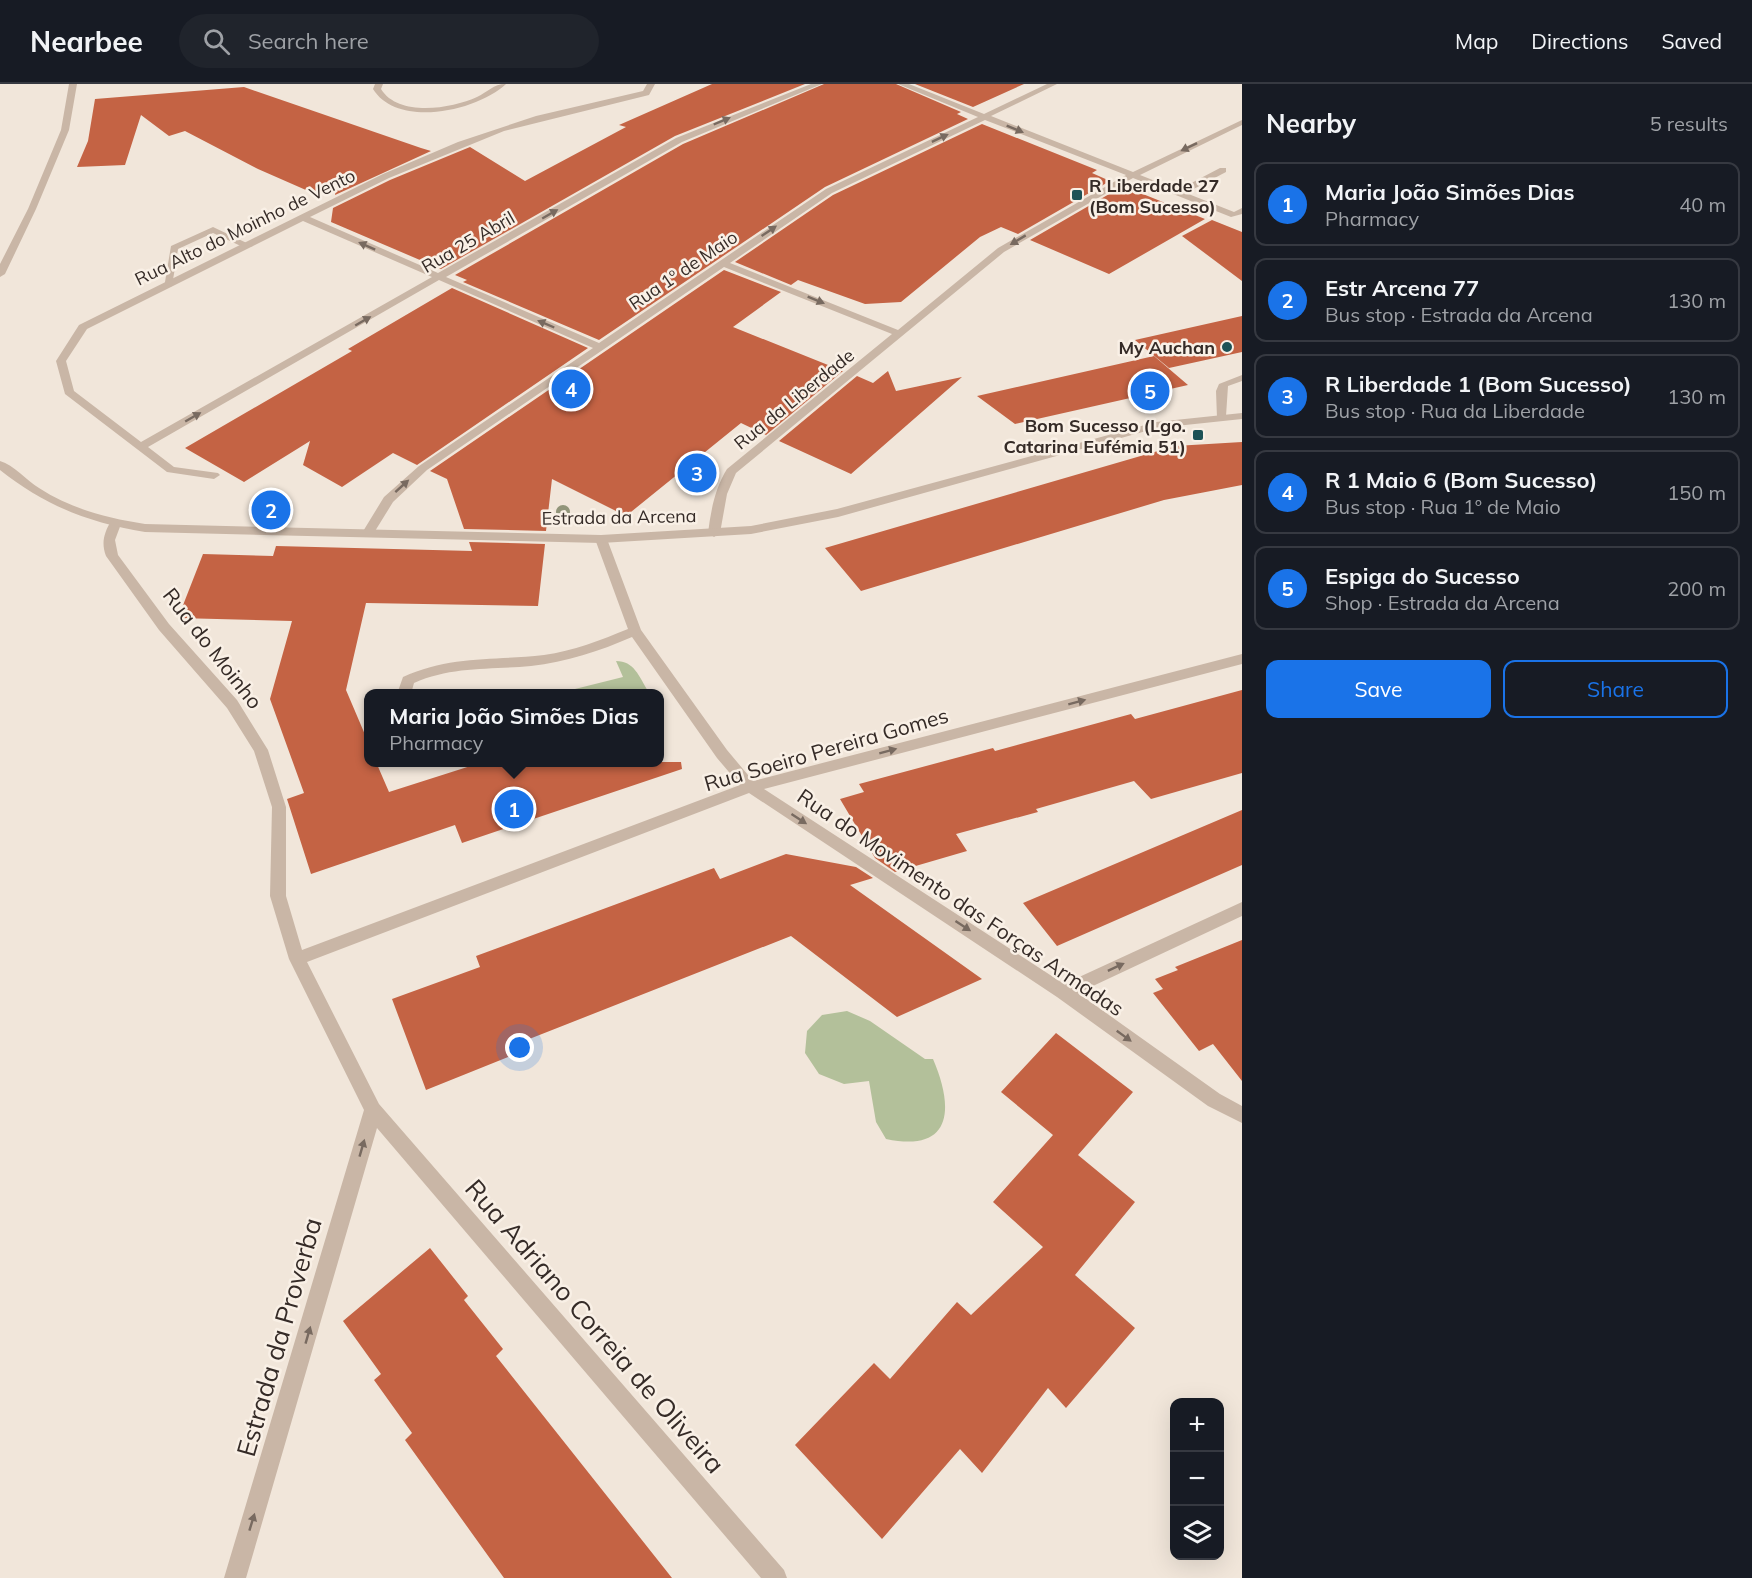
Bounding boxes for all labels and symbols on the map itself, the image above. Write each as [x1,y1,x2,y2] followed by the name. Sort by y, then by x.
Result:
[713,116,731,126] one-way arrow
[1006,125,1024,135] one-way arrow
[931,133,948,142] one-way arrow
[1181,143,1198,152] one-way arrow
[131,164,359,290] street label: Rua Alto do Moinho de Vento
[1089,174,1219,218] place label: R Liberdade 27 (Bom Sucesso)
[1070,188,1084,202] marker: R Liberdade 27 (Bom Sucesso)
[417,206,519,278] street label: Rua 25 Abril
[542,209,559,219] one-way arrow
[624,225,742,315] street label: Rua 1º de Maio
[761,225,777,237] one-way arrow
[1010,234,1026,245] one-way arrow
[358,241,376,251] one-way arrow
[807,295,825,305] one-way arrow
[355,316,371,327] one-way arrow
[537,319,555,328] one-way arrow
[1118,336,1215,359] place label: My Auchan
[1220,340,1234,354] marker: My Auchan
[729,344,859,454] street label: Rua da Liberdade
[552,366,590,412] pin: 4
[1130,368,1170,414] pin: 5
[185,412,201,423] one-way arrow
[1003,414,1186,458] place label: Bom Sucesso (Lgo. Catarina Eufémia 51)
[1191,428,1205,442] marker: Bom Sucesso (Lgo. Catarina Eufémia 51)
[678,450,716,496] pin: 3
[394,480,409,493] one-way arrow
[252,488,290,532] pin: 2
[541,504,697,530] street label: Estrada da Arcena
[158,582,268,714] street label: Rua do Moinho
[1068,697,1086,706] one-way arrow
[701,702,951,796] street label: Rua Soeiro Pereira Gomes
[879,746,897,756] one-way arrow
[793,783,1129,1021] street label: Rua do Movimento das Forças Armadas
[494,786,534,832] pin: 1
[791,814,808,825] one-way arrow
[954,920,970,932] one-way arrow
[1108,963,1125,972] one-way arrow
[1116,1029,1132,1041] one-way arrow
[505,1033,534,1062] your location
[358,1139,367,1157] one-way arrow
[458,1172,732,1480] street label: Rua Adriano Correia de Oliveira
[229,1214,329,1460] street label: Estrada da Proverba
[304,1326,313,1344] one-way arrow
[248,1513,257,1531] one-way arrow

